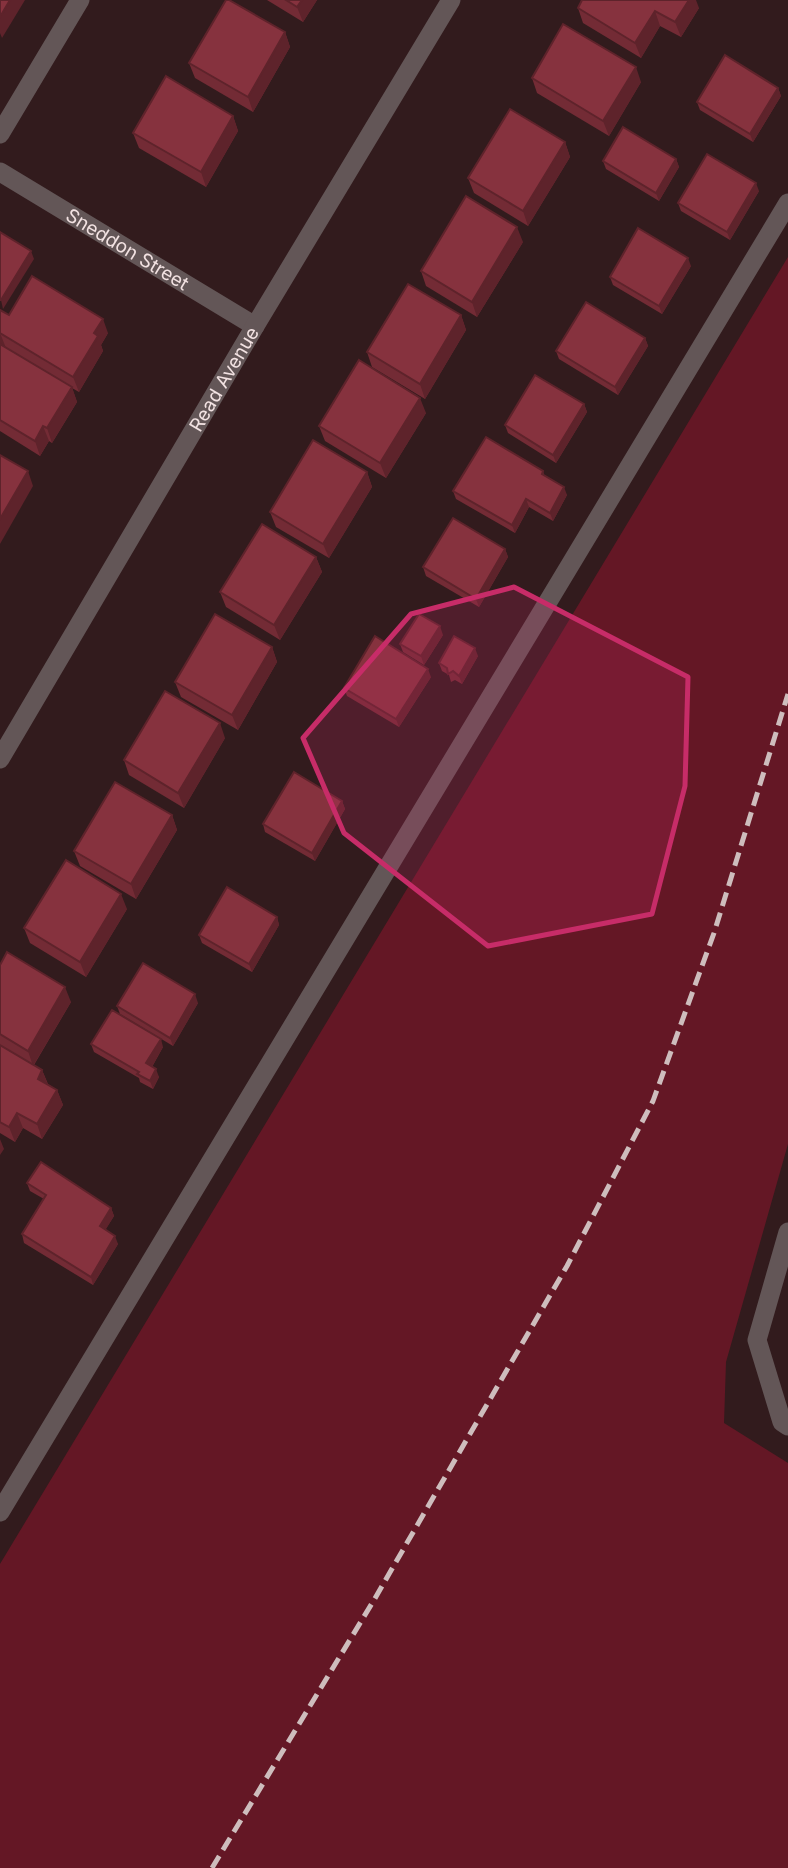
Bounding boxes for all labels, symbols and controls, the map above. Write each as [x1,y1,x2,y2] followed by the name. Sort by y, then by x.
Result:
[62,203,193,295] street label: Sneddon Street
[184,322,264,436] street label: Read Avenue

